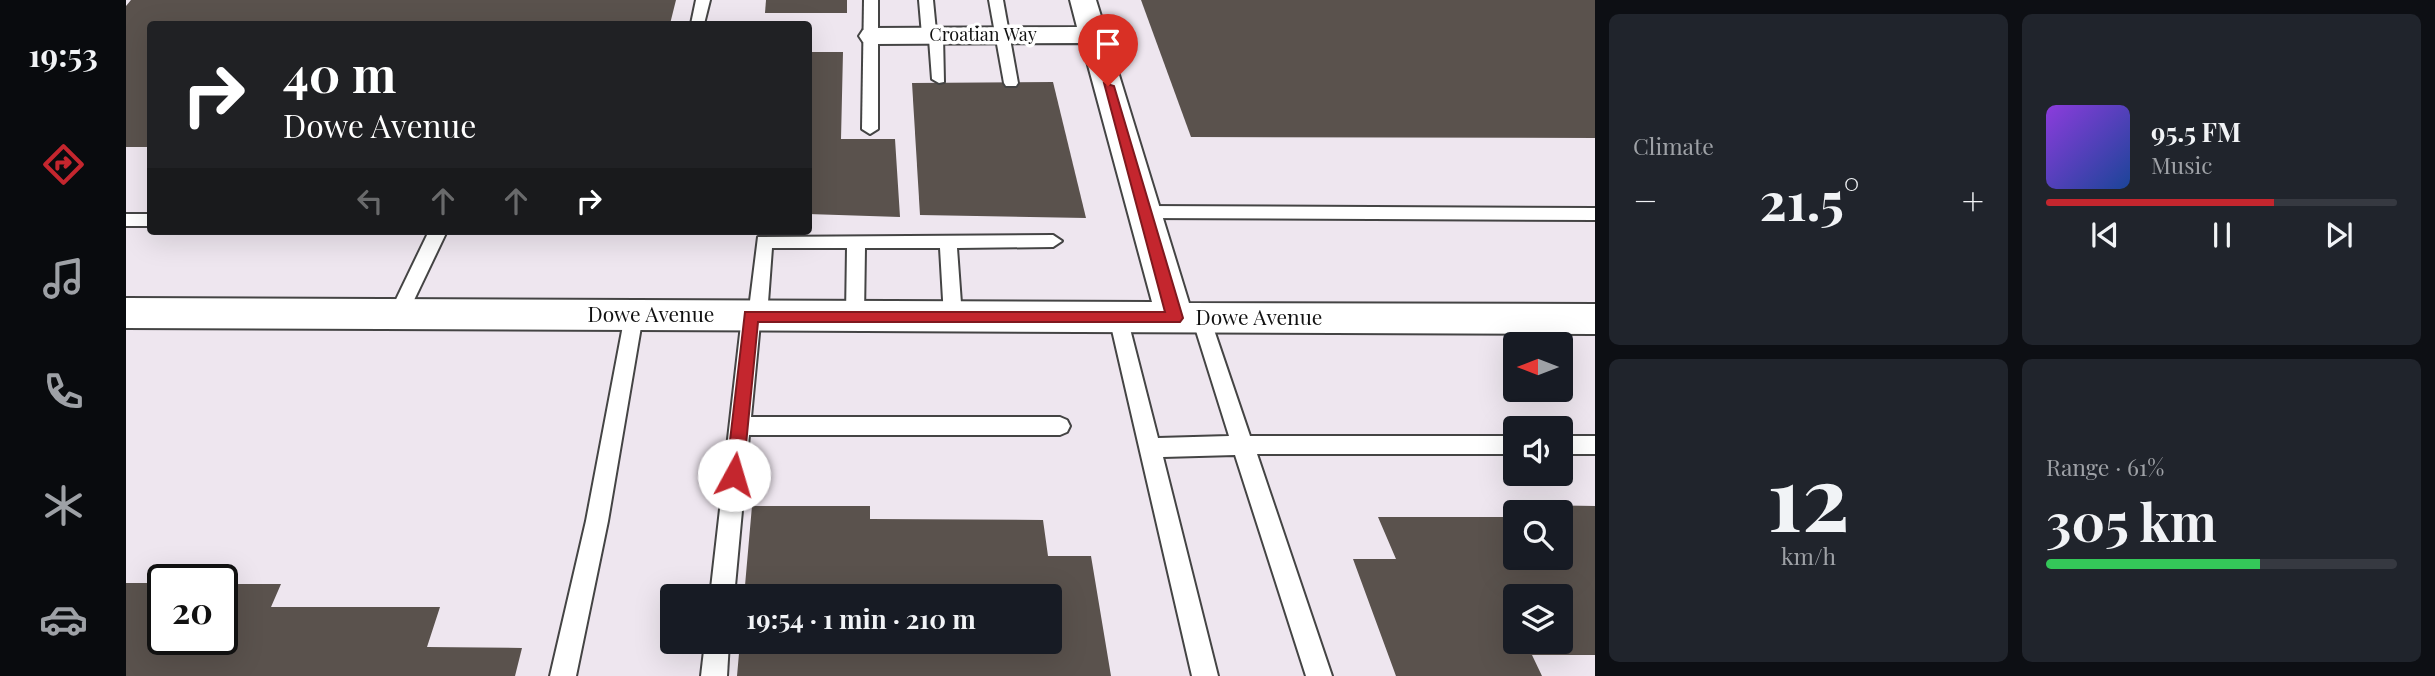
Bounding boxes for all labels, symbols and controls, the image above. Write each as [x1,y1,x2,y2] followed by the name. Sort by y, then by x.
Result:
[1078,14,1138,86] pin
[929,22,1037,46] street label: Croatian Way
[1089,25,1127,63] icon: arrive
[28,32,98,75] text: 19:53
[283,40,396,105] text: 40 m
[168,49,259,140] icon: right
[283,103,476,146] text: Dowe Avenue
[2151,114,2241,149] text: 95.5 FM
[1633,130,1714,161] text: Climate
[39,140,88,189] icon: directions
[2151,149,2212,180] text: Music
[1760,165,1860,234] text: 21.5°
[1633,174,1658,225] text: −
[1962,174,1984,225] text: +
[351,182,389,220] icon: left
[424,182,462,220] icon: ahead
[497,182,535,220] icon: ahead
[570,182,608,220] icon: right
[2086,216,2124,254] icon: previous
[2203,216,2241,254] icon: pause
[2320,216,2358,254] icon: next
[39,254,88,303] icon: music
[588,299,714,327] street label: Dowe Avenue
[1196,302,1322,330] street label: Dowe Avenue
[1503,332,1573,402] north arrow
[1503,332,1573,654] map controls
[39,367,88,416] icon: phone
[1503,416,1573,486] button: sound
[1767,434,1850,555] text: 12
[697,438,771,512] position arrow
[2046,451,2164,482] text: Range · 61%
[39,481,88,530] icon: climate
[2046,486,2217,555] text: 305 km
[1503,500,1573,570] button: search
[1781,540,1836,571] text: km/h
[147,564,238,655] speed limit sign: 20
[1503,584,1573,654] button: layers
[39,595,88,644] icon: car
[746,601,976,636] text: 19:54 · 1 min · 210 m

